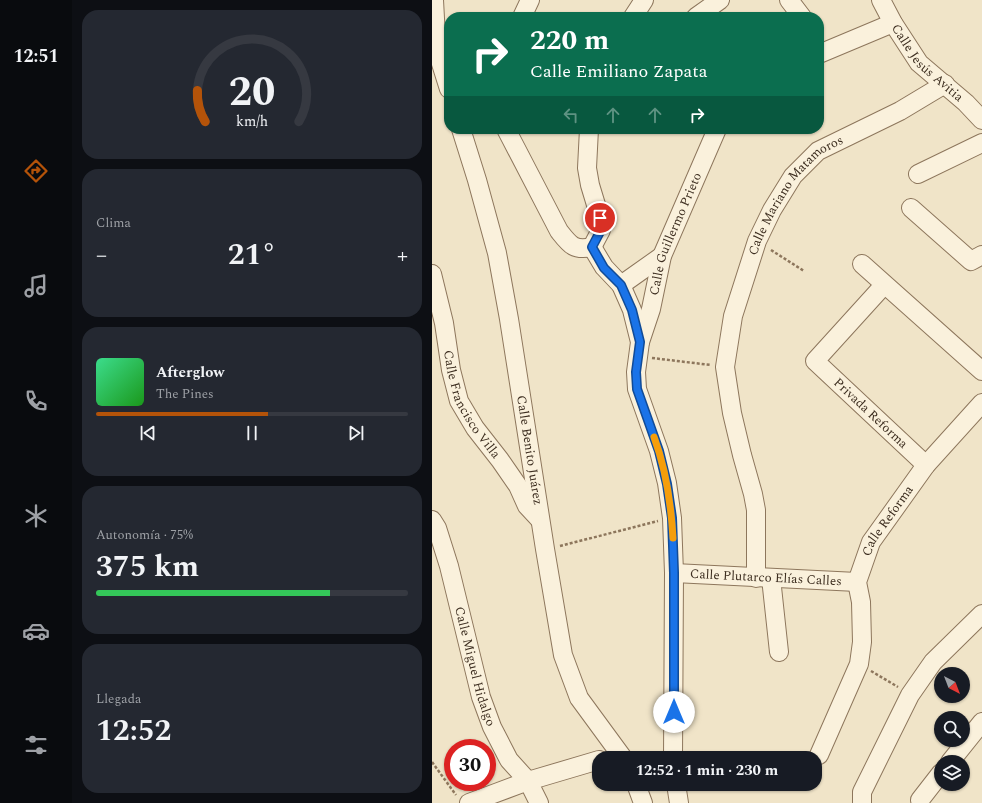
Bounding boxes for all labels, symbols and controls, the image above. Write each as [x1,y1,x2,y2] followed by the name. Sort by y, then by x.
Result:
[530,19,609,62] text: 220 m
[886,20,968,107] street label: Calle Jesús Avitia
[464,28,516,80] icon: right
[13,43,59,70] text: 12:51
[530,58,707,85] text: Calle Emiliano Zapata
[229,61,275,124] text: 20
[560,104,582,126] icon: left
[602,104,624,126] icon: ahead
[644,104,666,126] icon: ahead
[686,104,708,126] icon: right
[236,111,268,133] text: km/h
[743,130,847,258] street label: Calle Mariano Matamoros
[22,157,50,185] icon: directions
[644,169,707,297] street label: Calle Guillermo Prieto
[583,201,617,235] pin
[589,207,611,229] icon: arrive
[96,213,131,233] text: Clima
[228,232,276,278] text: 21°
[96,239,107,272] text: −
[397,239,408,272] text: +
[22,272,50,300] icon: music
[438,349,506,464] street label: Calle Francisco Villa
[156,361,224,384] text: Afterglow
[829,373,913,454] street label: Privada Reforma
[156,384,214,404] text: The Pines
[22,387,50,415] icon: phone
[511,394,548,506] street label: Calle Benito Juárez
[137,422,159,444] icon: previous
[241,422,263,444] icon: pause
[345,422,367,444] icon: next
[857,481,919,559] street label: Calle Reforma
[22,502,50,530] icon: climate
[96,525,193,545] text: Autonomía · 75%
[96,544,199,590] text: 375 km
[689,564,842,591] street label: Calle Plutarco Elías Calles
[449,604,501,729] street label: Calle Miguel Hidalgo
[22,617,50,645] icon: car
[934,667,970,703] north arrow
[934,667,970,791] map controls
[96,689,141,709] text: Llegada
[653,691,695,733] position arrow
[96,708,171,754] text: 12:52
[934,711,970,747] button: search
[22,731,50,759] icon: filters
[444,739,496,791] speed limit sign: 30
[934,755,970,791] button: layers
[636,759,778,782] text: 12:52 · 1 min · 230 m

